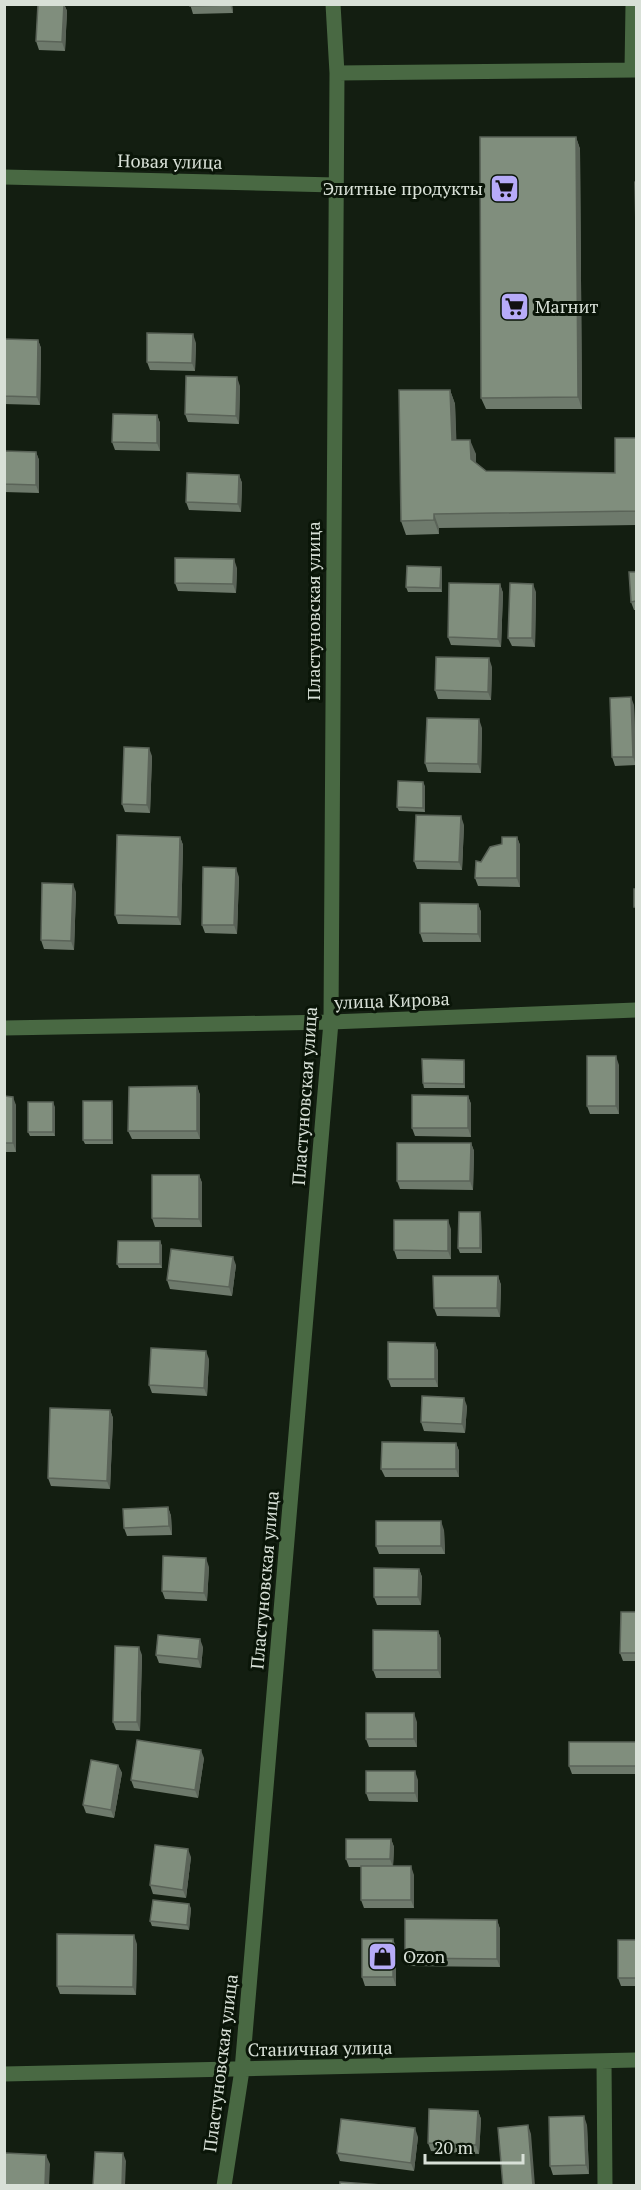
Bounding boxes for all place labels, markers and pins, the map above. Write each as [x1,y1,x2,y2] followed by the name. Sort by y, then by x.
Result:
[488,172,520,204] supermarket icon: Элитные продукты
[323,176,483,200] place label: Элитные продукты
[498,290,530,322] supermarket icon: Магнит
[535,294,598,318] place label: Магнит
[366,1940,398,1972] shop icon: Ozon
[403,1944,446,1968] place label: Ozon

